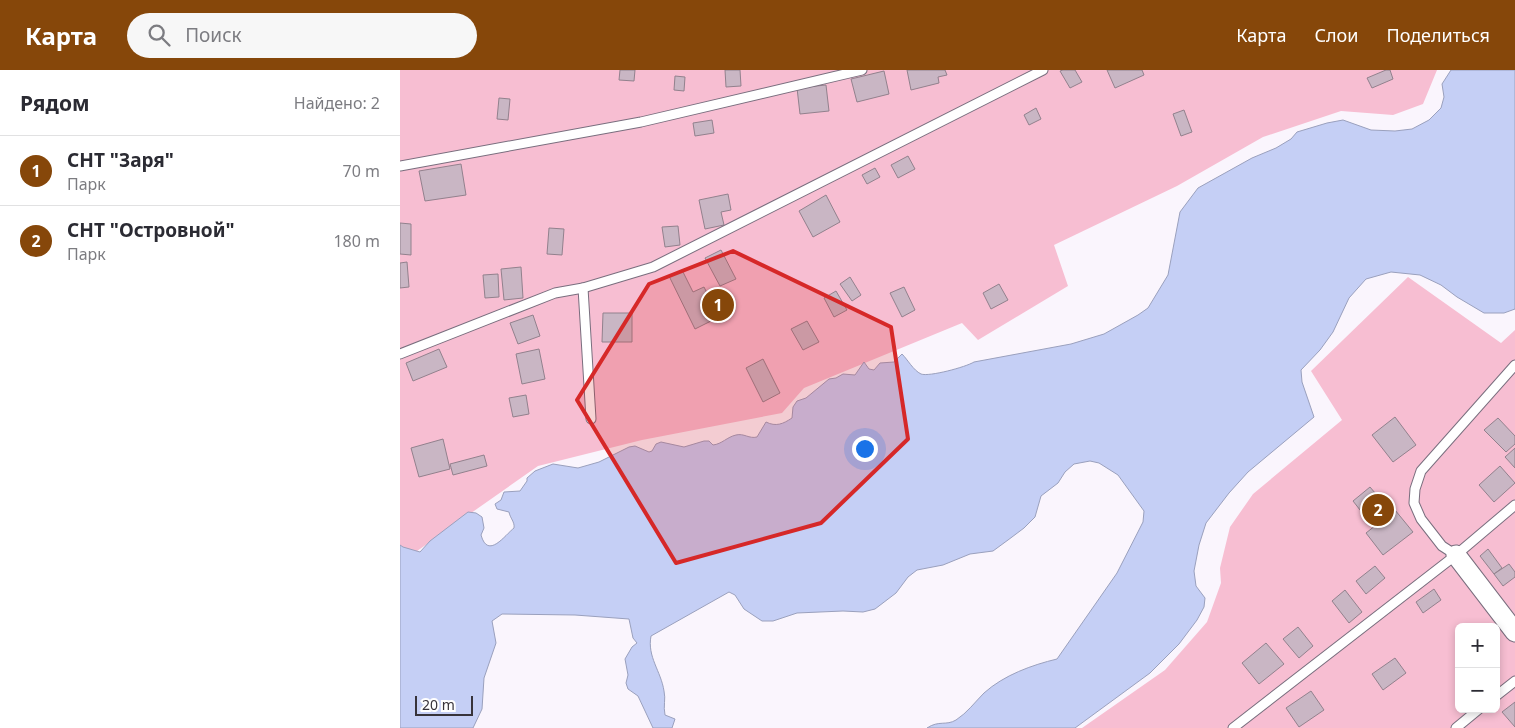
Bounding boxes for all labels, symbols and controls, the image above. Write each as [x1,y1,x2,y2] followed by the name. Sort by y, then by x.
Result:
[127,13,477,58] search box
[25,19,97,52] text: Карта
[145,21,173,49] icon: search
[185,22,242,48] text: Поиск
[1236,23,1286,47] text: Карта
[1314,23,1358,47] text: Слои
[1386,23,1490,47] text: Поделиться
[20,89,90,117] text: Рядом
[294,92,380,114] text: Найдено: 2
[67,147,174,173] text: СНТ "Заря"
[31,160,41,182] text: 1
[343,160,380,182] text: 70 m
[67,173,106,195] text: Парк
[67,217,235,243] text: СНТ "Островной"
[31,230,41,252] text: 2
[333,230,380,252] text: 180 m
[67,243,106,265] text: Парк
[702,286,734,324] pin: 1
[852,436,878,462] your location
[1362,491,1394,529] pin: 2
[1455,623,1500,713] map controls
[1455,623,1500,668] button: +
[1455,668,1500,713] button: −
[415,693,472,716] scale bar
[422,695,455,714] text: 20 m

